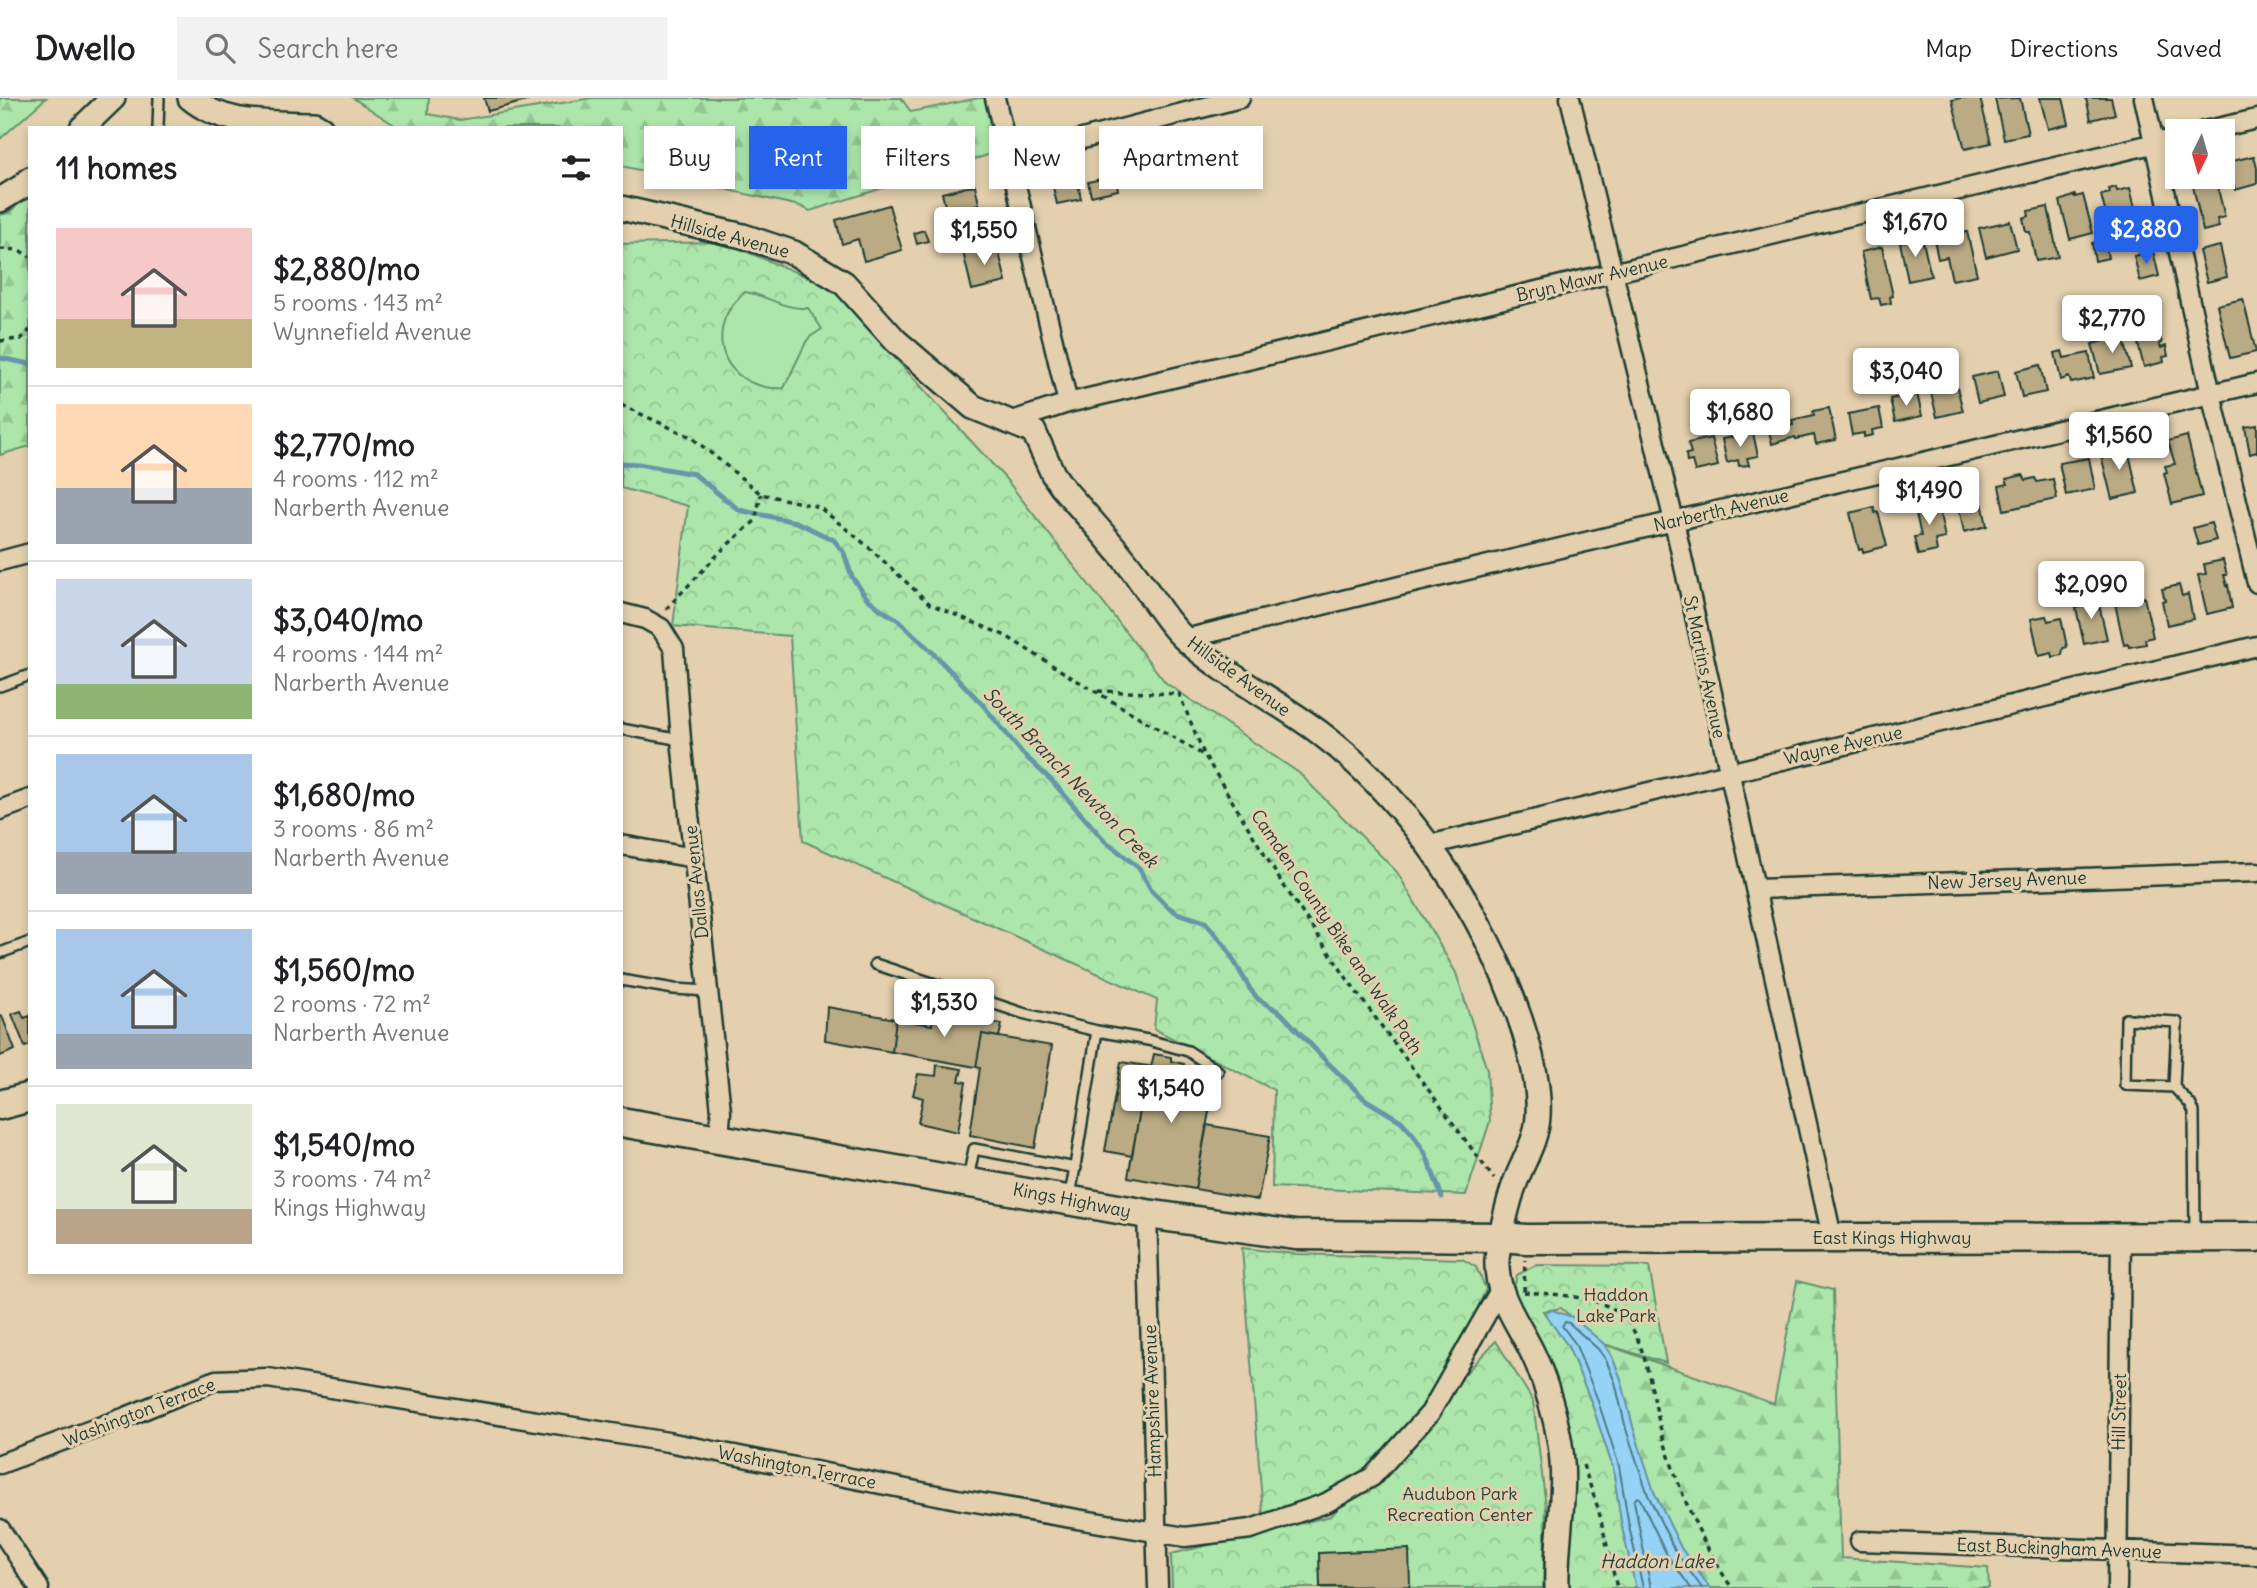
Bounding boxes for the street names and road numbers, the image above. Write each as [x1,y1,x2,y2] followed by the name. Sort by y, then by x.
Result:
[668,209,792,263] street label: Hillside Avenue
[1514,249,1670,307] street label: Bryn Mawr Avenue
[1651,483,1791,537] street label: Narberth Avenue
[1679,593,1731,741] street label: St Martins Avenue
[1183,631,1295,721] street label: Hillside Avenue
[1781,720,1905,770] street label: Wayne Avenue
[1246,805,1428,1059] street label: Camden County Bike and Walk Path
[679,824,713,940] street label: Dallas Avenue
[1927,866,2087,894] street label: New Jersey Avenue
[1011,1177,1133,1223] street label: Kings Highway
[1812,1226,1972,1249] street label: East Kings Highway
[1138,1324,1166,1478] street label: Hampshire Avenue
[60,1372,218,1452] street label: Washington Terrace
[2107,1373,2131,1451] street label: Hill Street
[716,1440,878,1494] street label: Washington Terrace
[1956,1533,2162,1563] street label: East Buckingham Avenue

